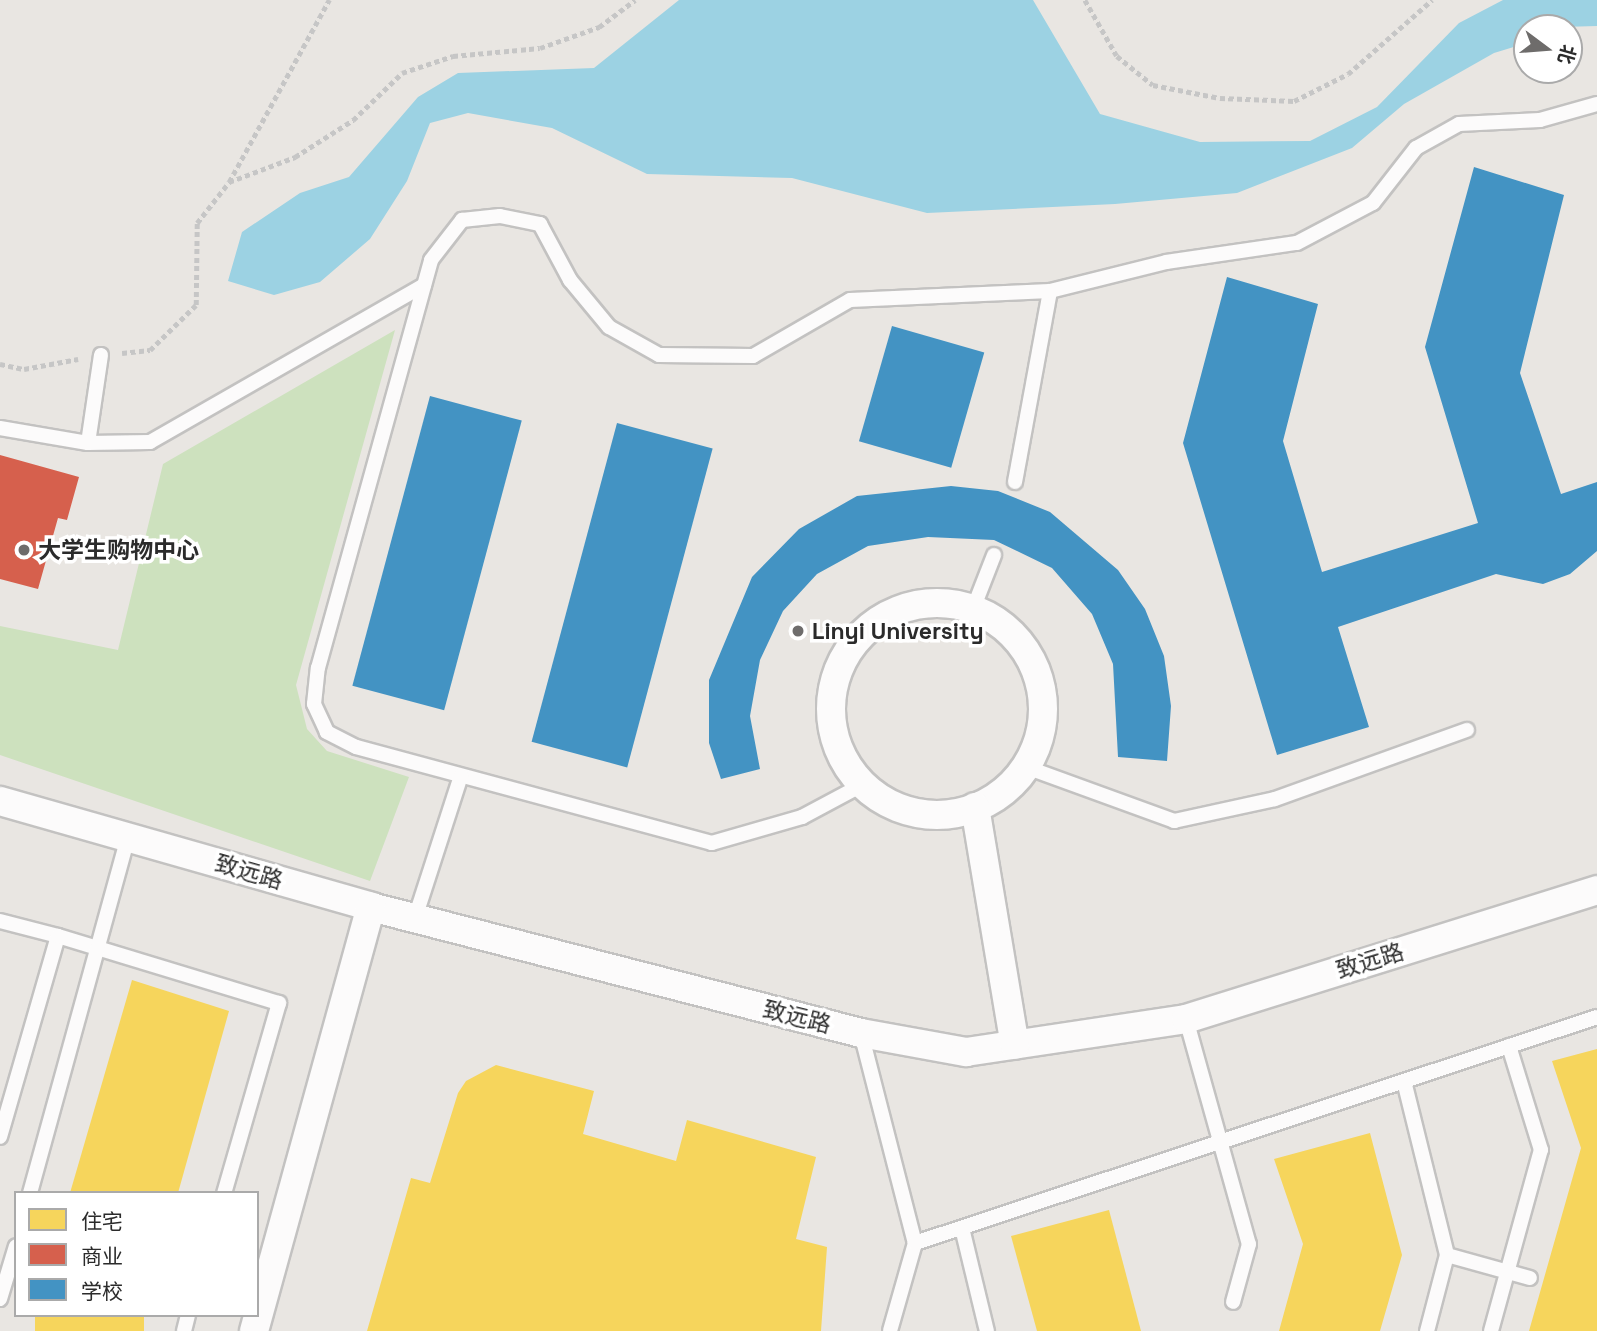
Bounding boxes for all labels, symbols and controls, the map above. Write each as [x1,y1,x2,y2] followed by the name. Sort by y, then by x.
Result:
[1513,14,1583,84] north arrow
[1552,42,1581,67] text: 北
[38,536,199,564] place label: 大学生购物中心
[16,542,32,558] marker: 大学生购物中心
[812,617,984,645] place label: Linyi University
[790,623,806,639] marker: Linyi University
[212,849,286,895] street label: 致远路
[1333,938,1407,984] street label: 致远路
[760,995,834,1039] street label: 致远路
[14,1191,259,1317] legend
[81,1208,123,1235] text: 住宅
[81,1243,123,1270] text: 商业
[81,1278,123,1305] text: 学校

